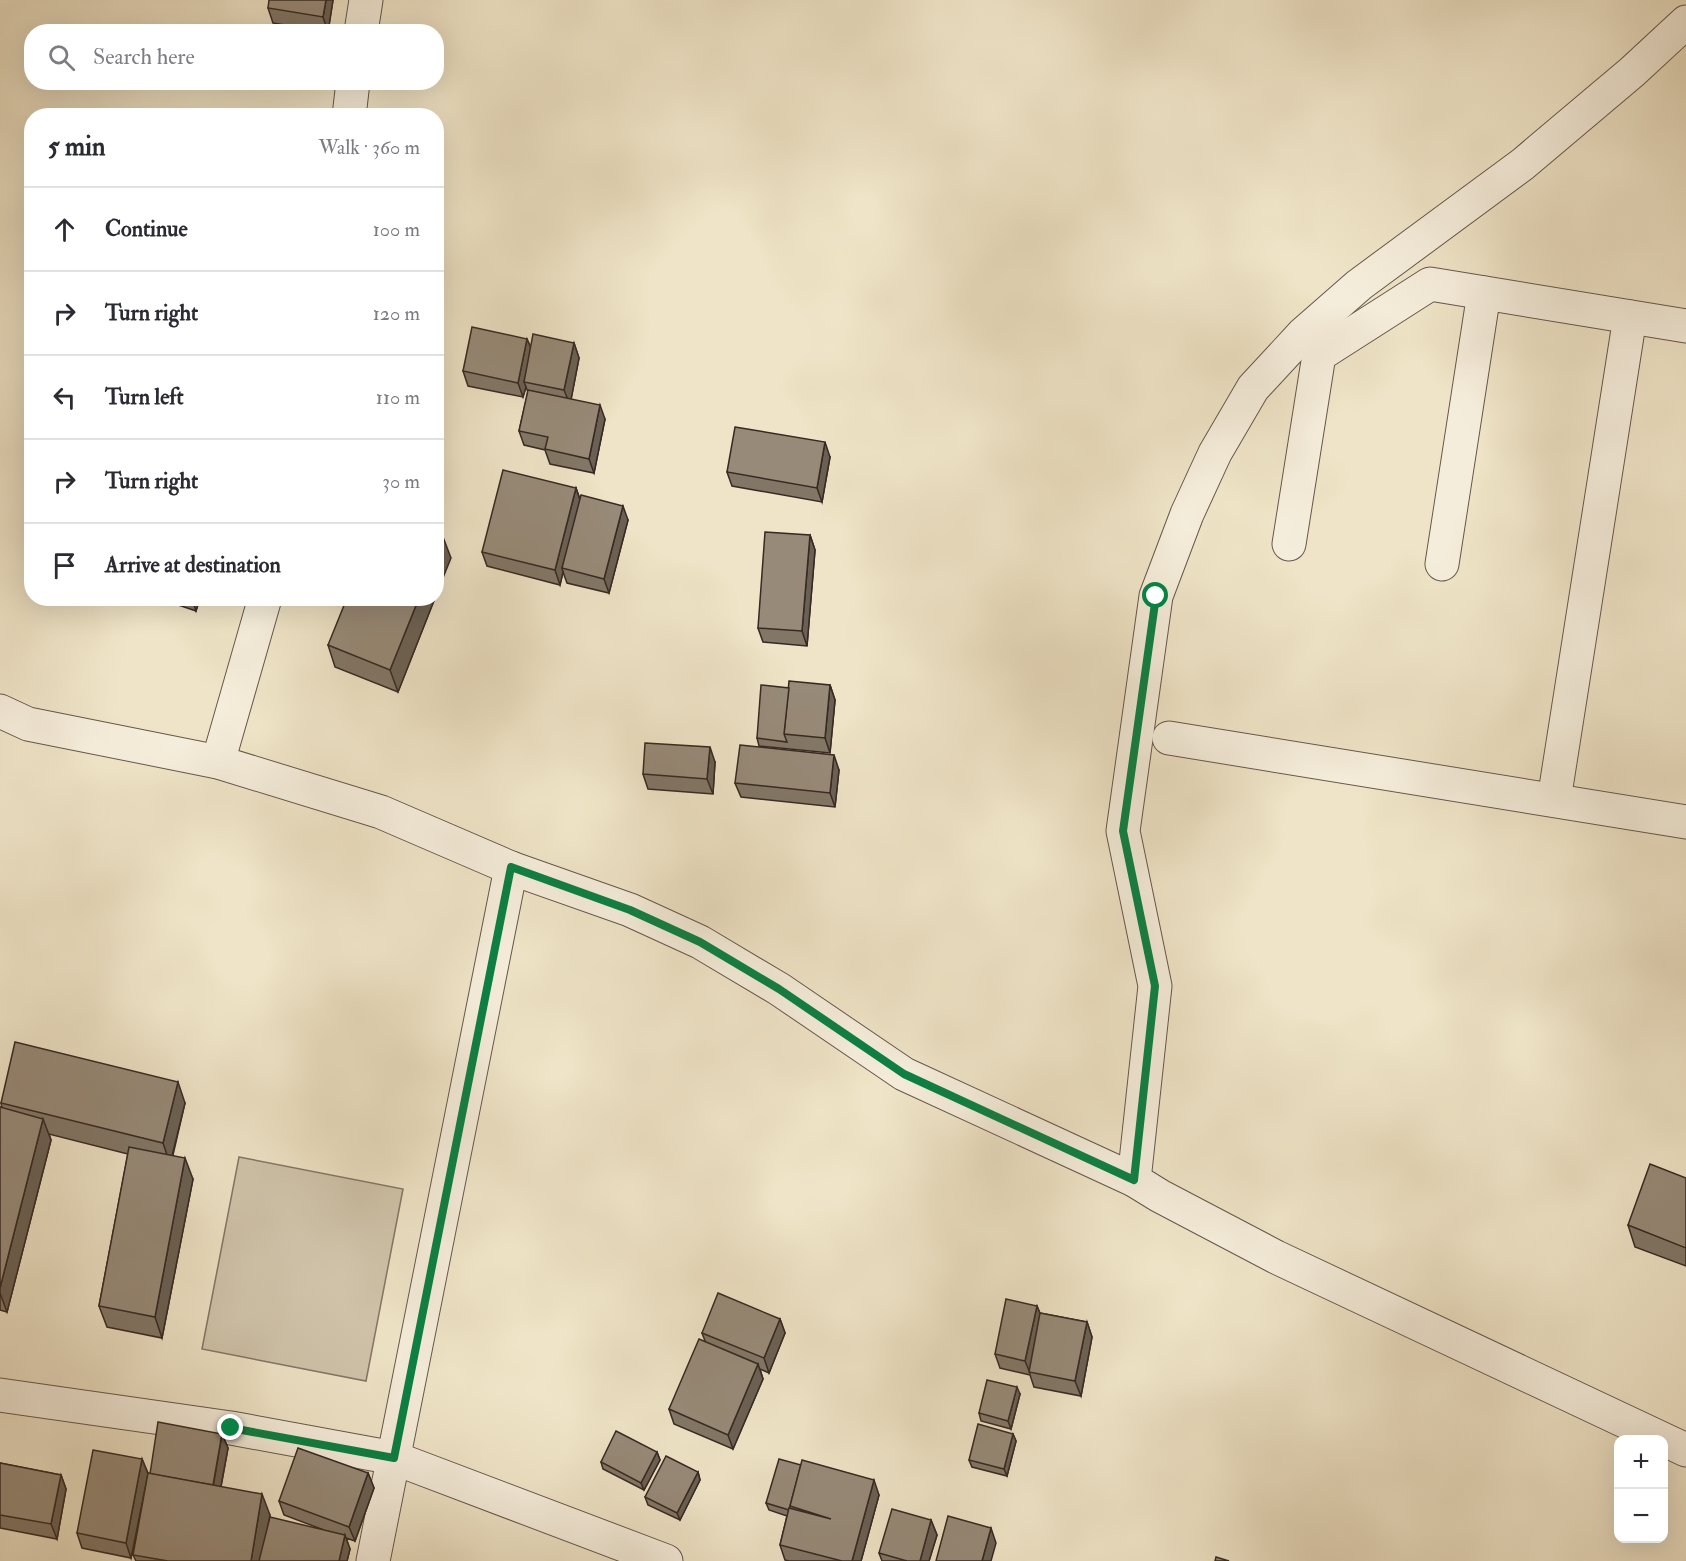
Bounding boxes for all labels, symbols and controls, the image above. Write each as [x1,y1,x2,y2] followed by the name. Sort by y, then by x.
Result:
[24,24,444,90] search box
[45,41,78,74] icon: search
[93,43,195,71] text: Search here
[48,131,105,163] text: 5 min
[318,135,420,160] text: Walk · 360 m
[48,213,81,246] icon: ahead
[105,215,188,243] text: Continue
[373,217,420,242] text: 100 m
[48,297,81,330] icon: right
[105,299,198,327] text: Turn right
[373,301,420,326] text: 120 m
[48,381,81,414] icon: left
[105,383,184,411] text: Turn left
[376,385,420,410] text: 110 m
[48,465,81,498] icon: right
[105,467,198,495] text: Turn right
[382,469,420,494] text: 30 m
[48,549,81,582] icon: arrive
[105,551,281,579] text: Arrive at destination
[1142,582,1168,608] route start
[217,1414,243,1440] route end
[1614,1435,1668,1543] map controls
[1614,1435,1668,1489] button: +
[1614,1489,1668,1543] button: −

